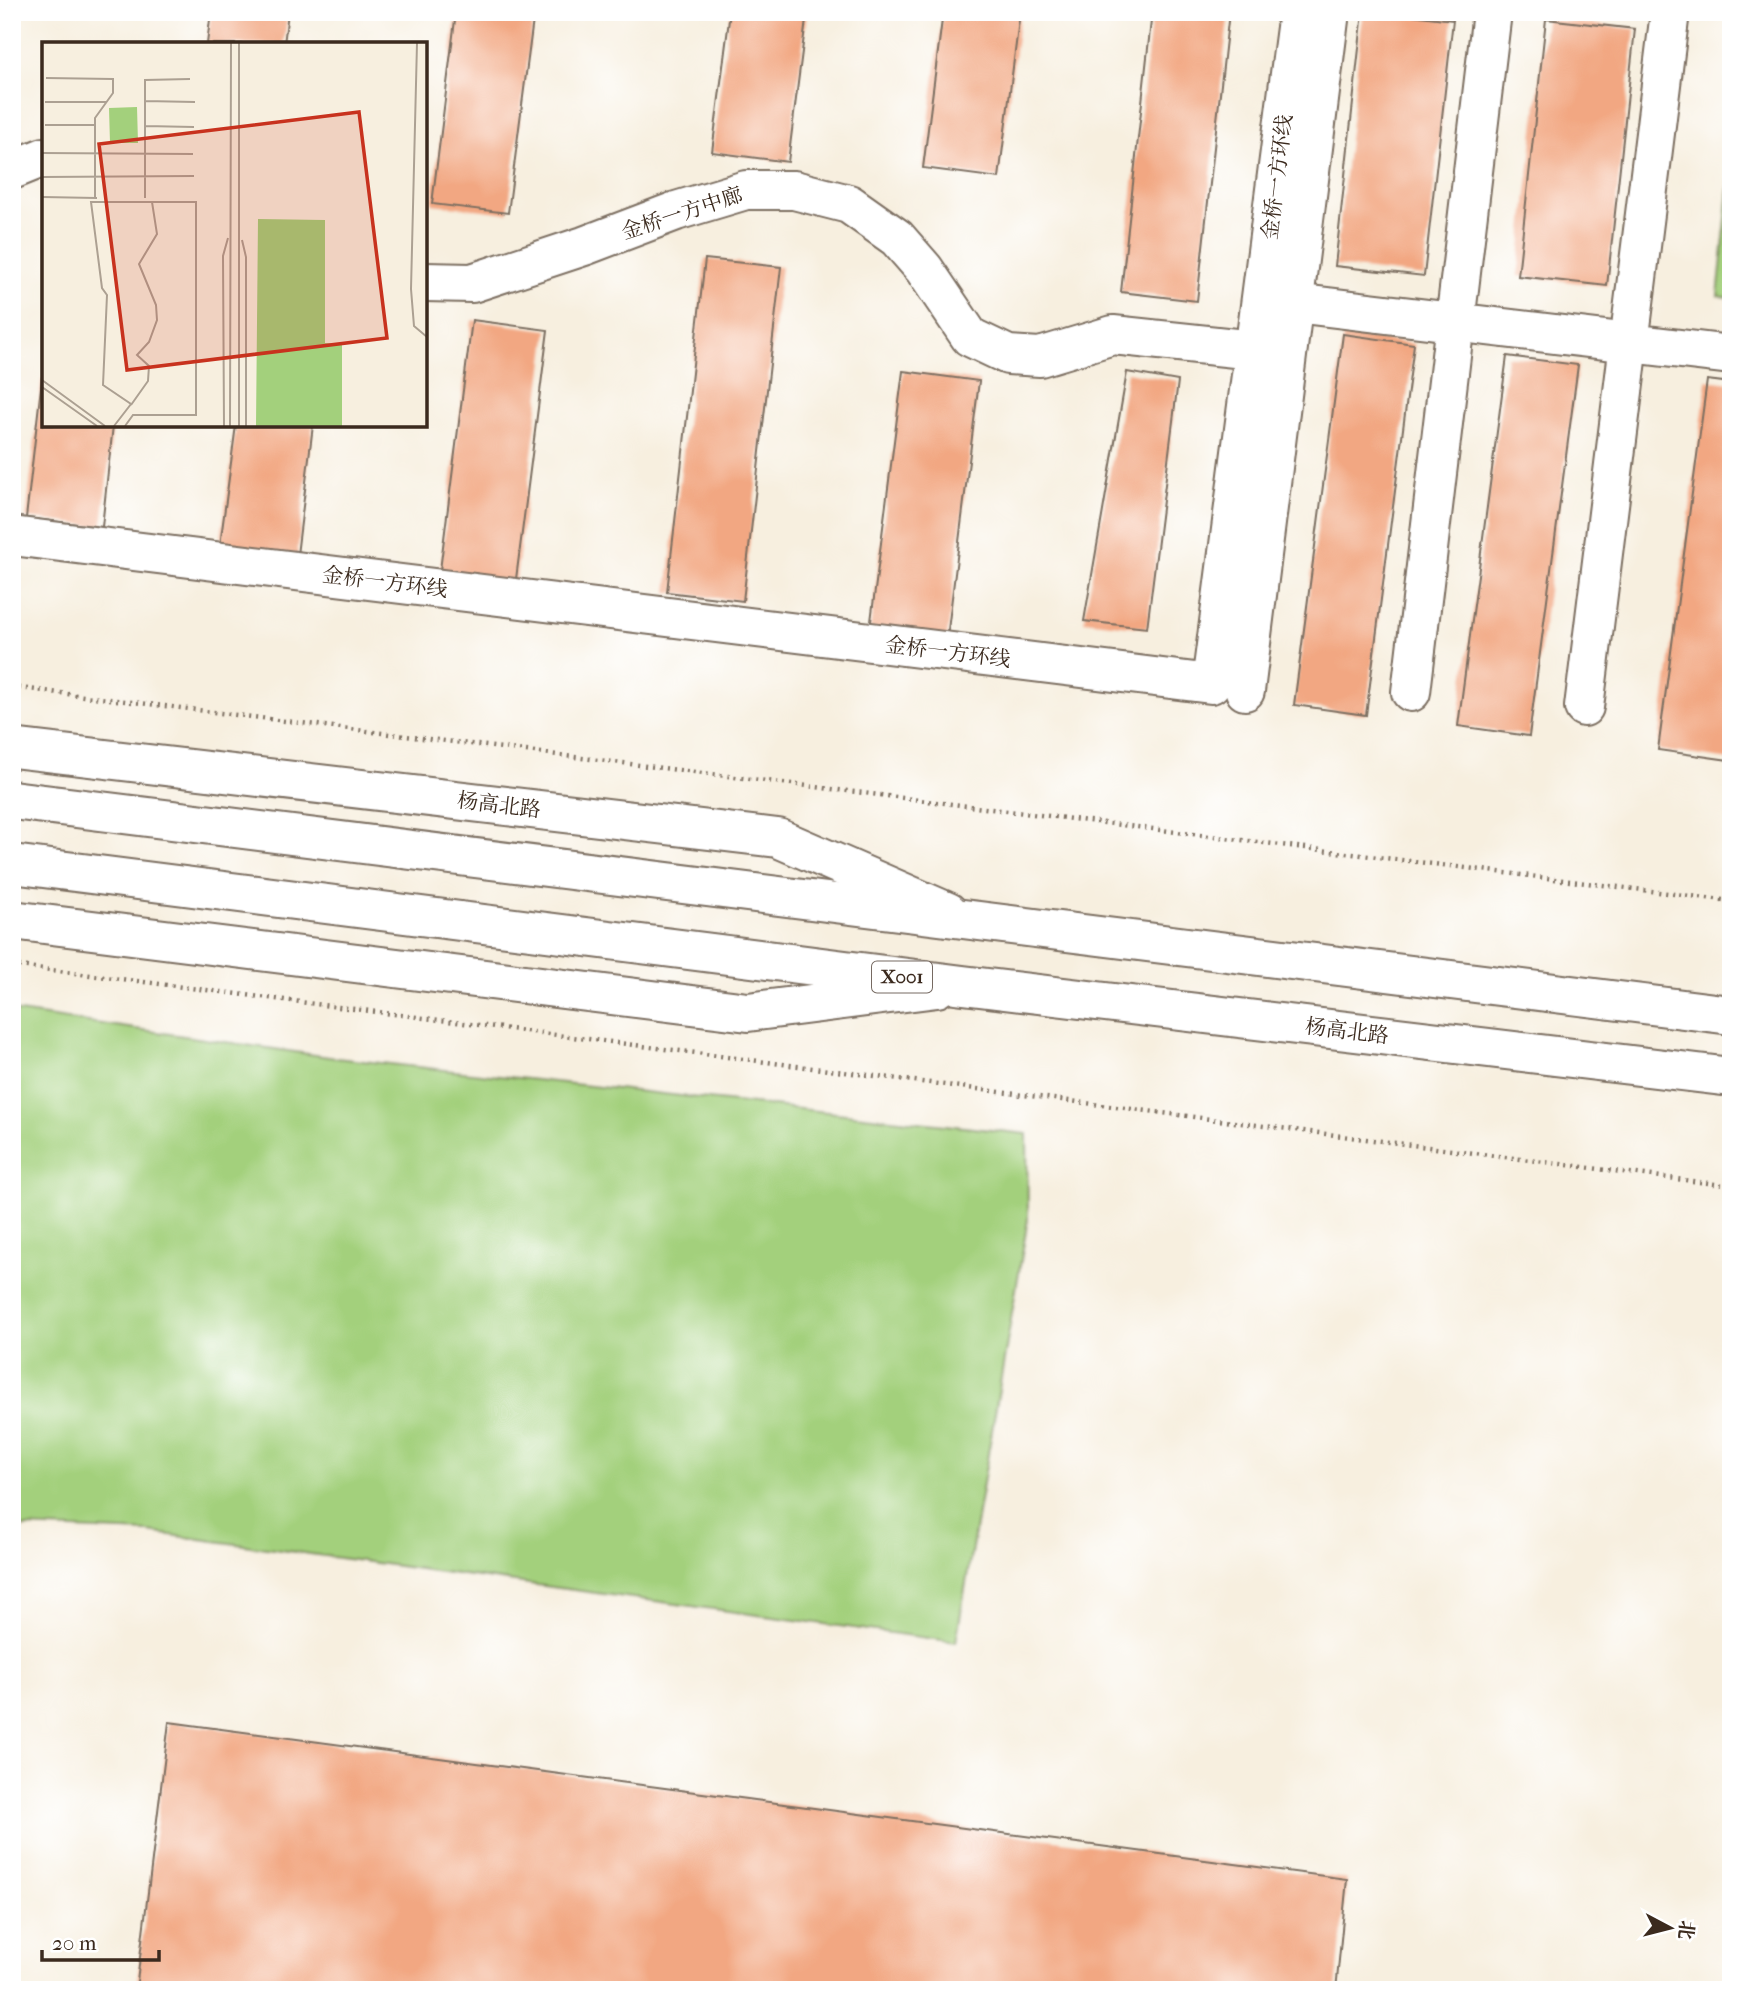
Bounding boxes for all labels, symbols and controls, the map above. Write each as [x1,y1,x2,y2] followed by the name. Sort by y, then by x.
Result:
[42,42,427,427] inset map
[1257,113,1297,241] street label: 金桥一方环线
[618,182,746,244] street label: 金桥一方中廊
[321,562,449,602] street label: 金桥一方环线
[884,632,1012,672] street label: 金桥一方环线
[456,788,542,822] street label: 杨高北路
[872,962,932,993] road number: X001
[1304,1014,1390,1048] street label: 杨高北路
[1634,1894,1704,1964] north arrow
[42,1918,159,1962] scale bar
[1674,1919,1698,1941] text: 北
[52,1931,97,1955] text: 20 m

